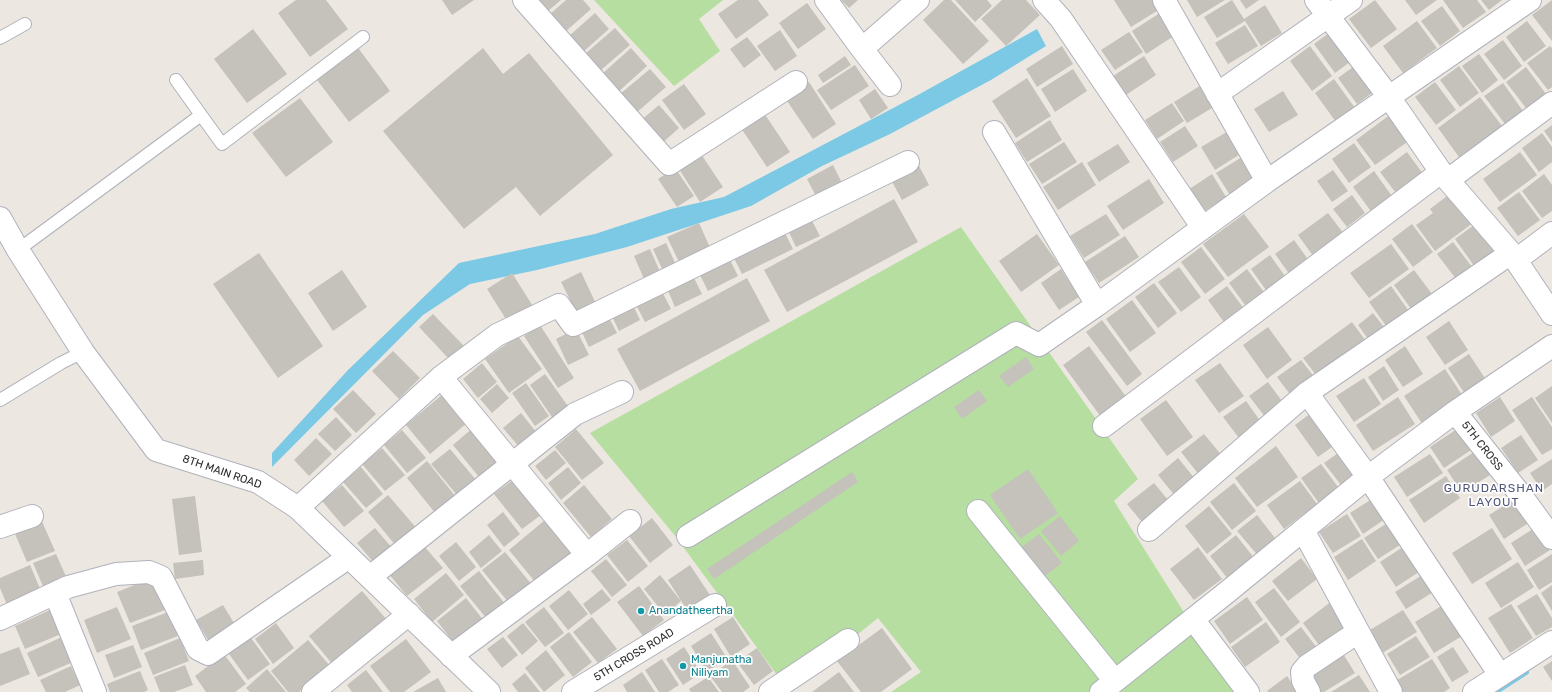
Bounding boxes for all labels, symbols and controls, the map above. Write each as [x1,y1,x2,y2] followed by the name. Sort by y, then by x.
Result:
[1459,419,1505,473] street label: 5TH CROSS
[181,452,263,492] street label: 8TH MAIN ROAD
[1444,482,1544,510] district label: GURUDARSHAN LAYOUT
[649,604,733,618] place label: Anandatheertha
[636,606,646,616] marker: Anandatheertha
[591,626,677,684] street label: 5TH CROSS ROAD
[691,653,752,679] place label: Manjunatha Niliyam
[678,661,688,671] marker: Manjunatha Niliyam

